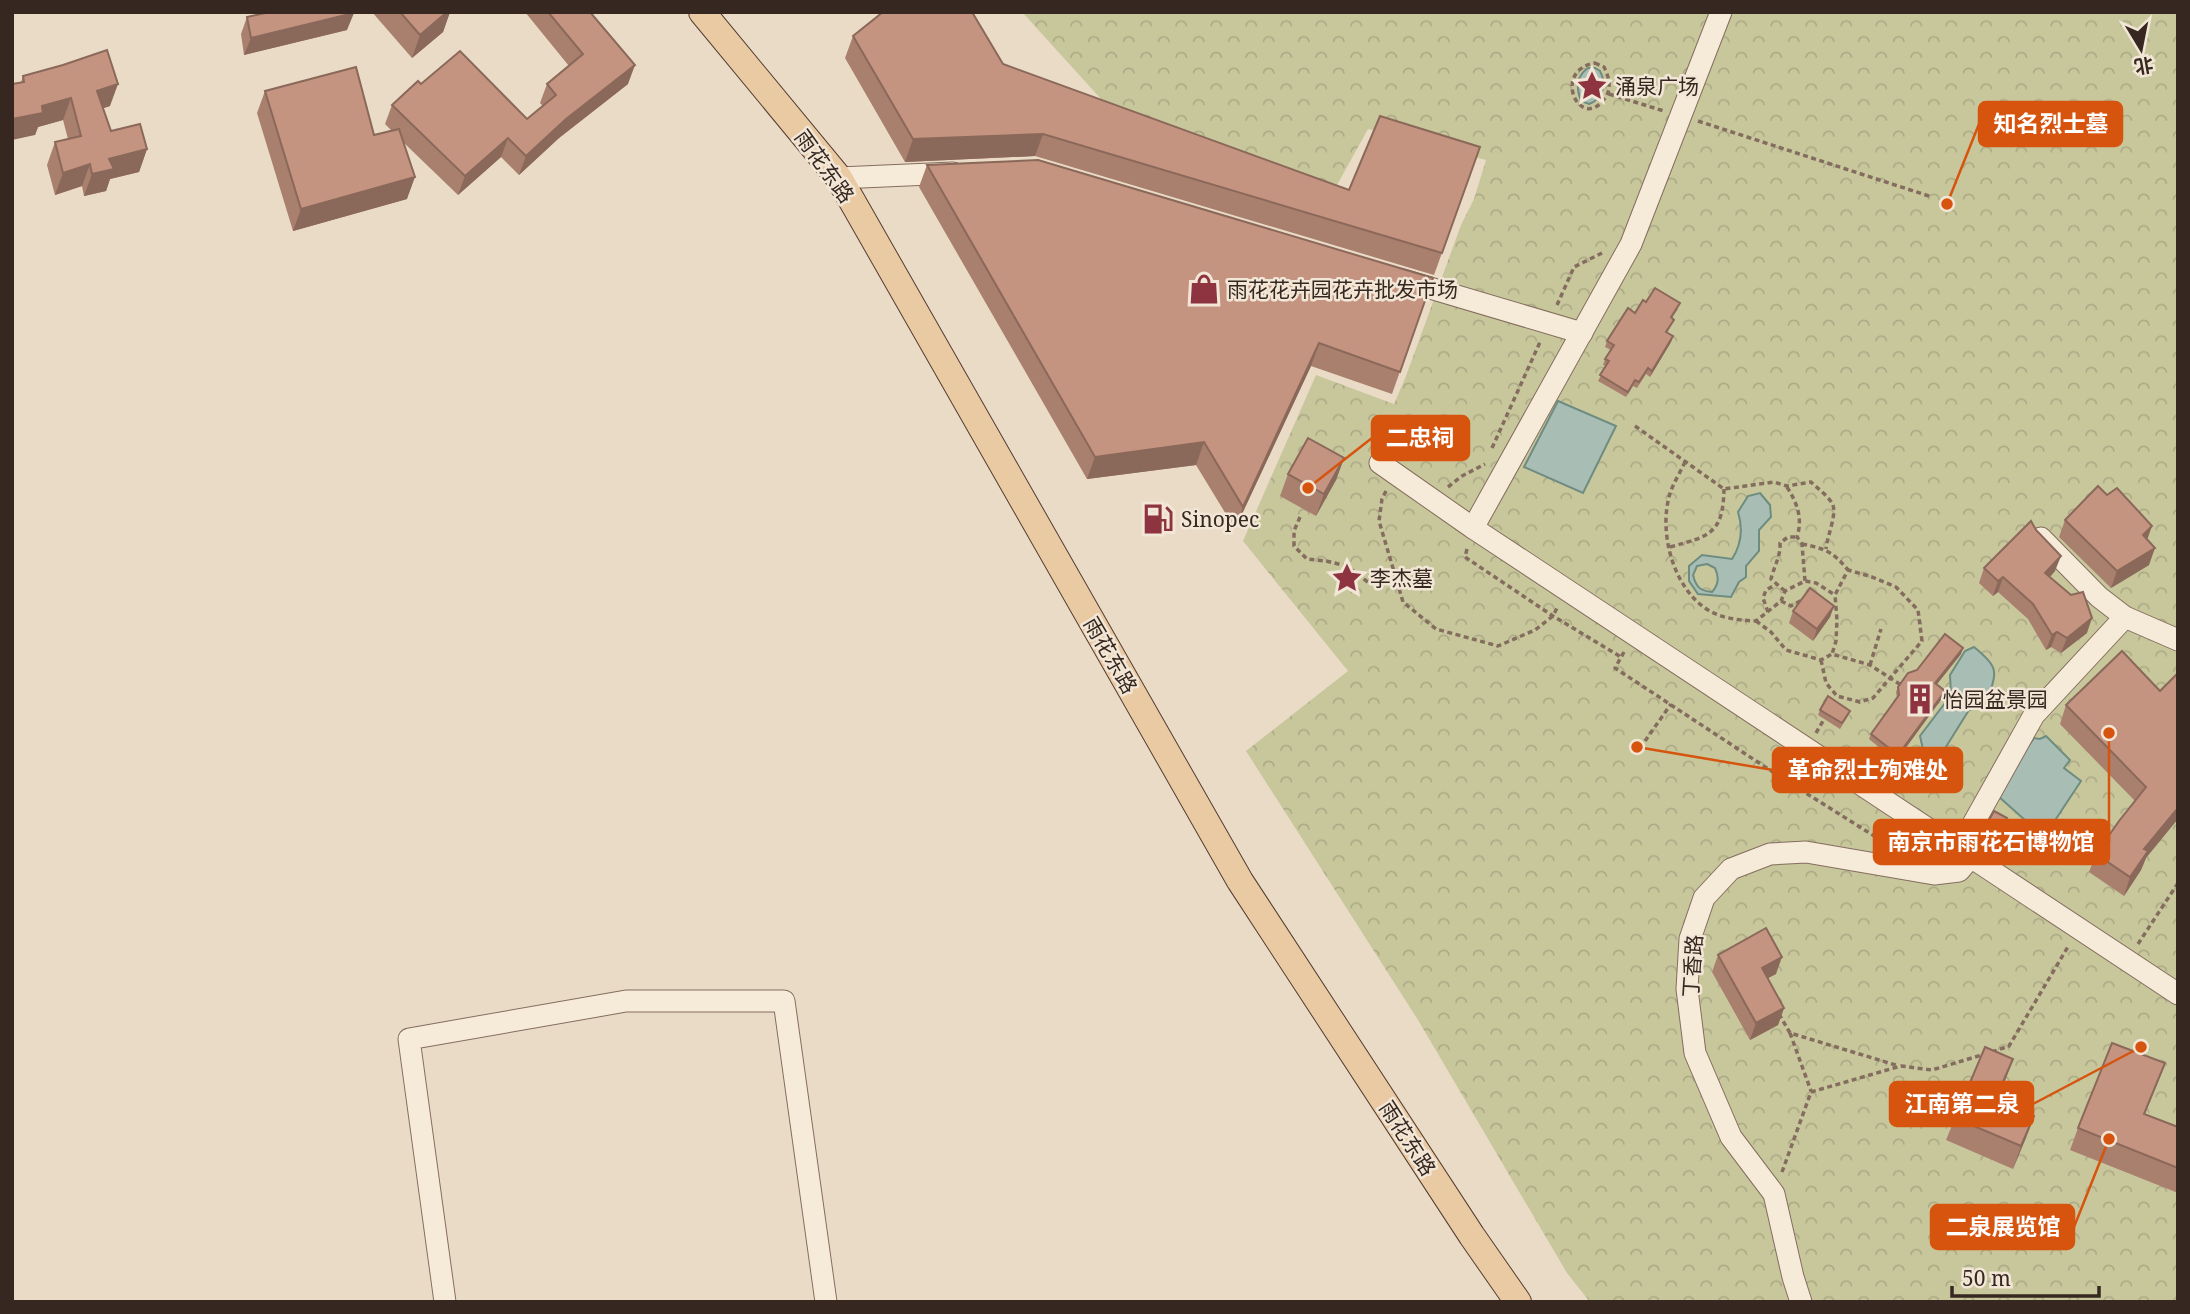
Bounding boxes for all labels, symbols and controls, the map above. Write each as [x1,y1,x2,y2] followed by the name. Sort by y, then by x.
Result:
[2106,14,2176,84] north arrow
[2132,51,2156,80] text: 北
[1575,69,1609,103] place icon: 涌泉广场
[1615,72,1699,100] place label: 涌泉广场
[1979,102,2122,146] callout: 知名烈士墓
[1994,107,2109,139] text: 知名烈士墓
[789,124,861,208] street label: 雨花东路
[1187,272,1221,306] shop icon: 雨花花卉园花卉批发市场
[1227,275,1458,303] place label: 雨花花卉园花卉批发市场
[1372,416,1469,460] callout: 二忠祠
[1386,421,1455,453] text: 二忠祠
[1141,502,1175,536] fuel station icon: Sinopec
[1181,505,1259,533] place label: Sinopec
[1330,561,1364,595] place icon: 李杰墓
[1370,564,1433,592] place label: 李杰墓
[1078,612,1144,698] street label: 雨花东路
[1903,682,1937,716] building icon: 怡园盆景园
[1943,685,2048,713] place label: 怡园盆景园
[1773,748,1962,792] callout: 革命烈士殉难处
[1788,753,1949,785] text: 革命烈士殉难处
[1874,820,2109,864] callout: 南京市雨花石博物馆
[1888,825,2095,857] text: 南京市雨花石博物馆
[1676,934,1708,998] street label: 丁香路
[1890,1082,2033,1126] callout: 江南第二泉
[1905,1087,2020,1119] text: 江南第二泉
[1373,1095,1443,1181] street label: 雨花东路
[1931,1205,2074,1249] callout: 二泉展览馆
[1946,1210,2061,1242] text: 二泉展览馆
[1952,1254,2099,1298] scale bar
[1962,1264,2011,1292] text: 50 m

